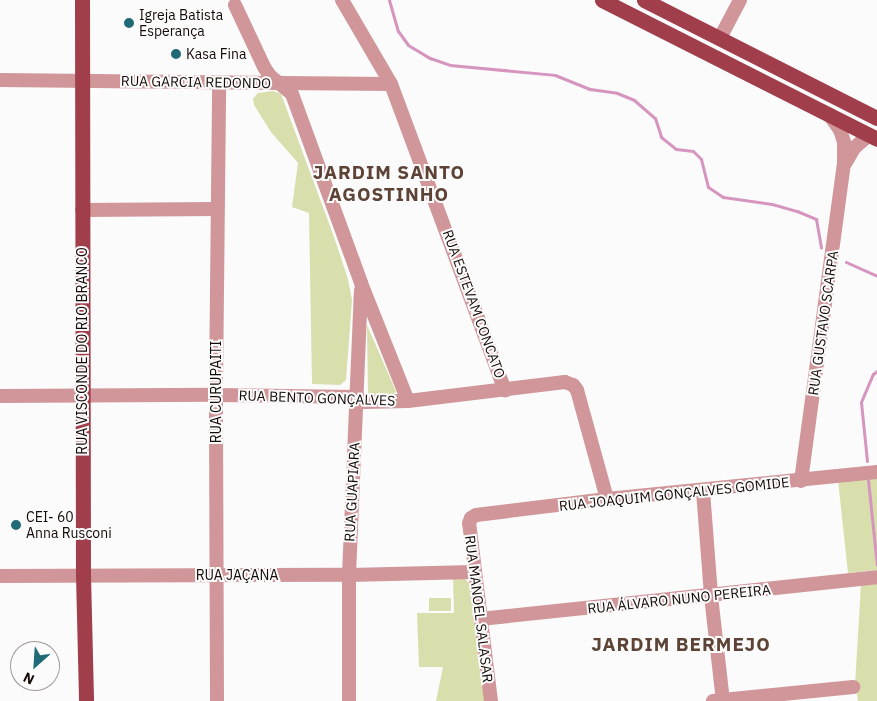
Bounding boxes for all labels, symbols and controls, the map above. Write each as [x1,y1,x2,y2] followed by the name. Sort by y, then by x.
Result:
[139,7,223,40] place label: Igreja Batista Esperança
[123,17,135,29] marker: Igreja Batista Esperança
[186,46,246,62] place label: Kasa Fina
[170,48,182,60] marker: Kasa Fina
[121,72,271,92] street label: RUA GARCIA REDONDO
[311,162,467,206] district label: JARDIM SANTO AGOSTINHO
[439,227,509,381] street label: RUA ESTEVAM CONCATO
[74,247,90,455] street label: RUA VISCONDE DO RIO BRANCO
[805,249,841,397] street label: RUA GUSTAVO SCARPA
[208,341,224,443] street label: RUA CURUPAITI
[238,387,396,409] street label: RUA BENTO GONÇALVES
[341,442,363,542] street label: RUA GUAPIARA
[558,474,790,514] street label: RUA JOAQUIM GONÇALVES GOMIDE
[26,509,112,542] place label: CEI- 60 Anna Rusconi
[10,519,22,531] marker: CEI- 60 Anna Rusconi
[462,534,496,684] street label: RUA MANOEL SALASAR
[196,567,278,583] street label: RUA JAÇANA
[586,581,772,617] street label: RUA ÁLVARO NUNO PEREIRA
[590,634,772,656] district label: JARDIM BERMEJO
[10,641,60,691] north arrow
[20,668,37,689] text: N

